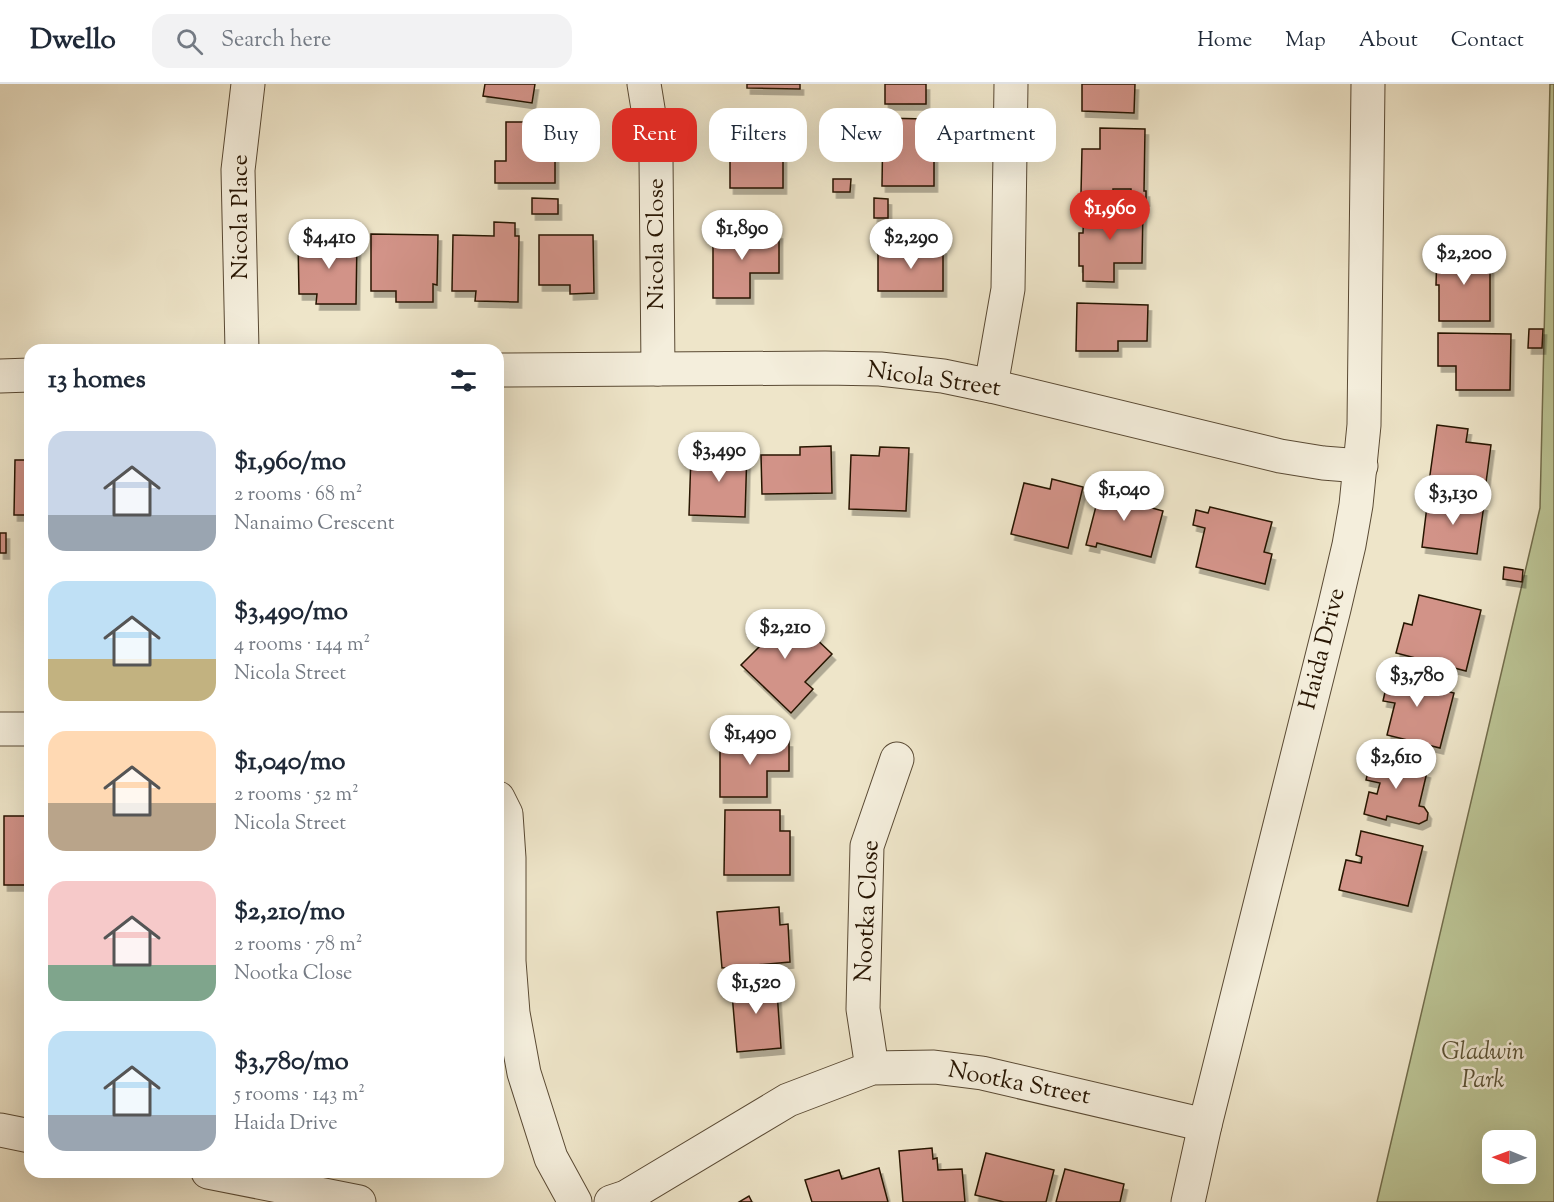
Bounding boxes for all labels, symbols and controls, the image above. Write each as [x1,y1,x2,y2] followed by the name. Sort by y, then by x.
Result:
[152,14,572,68] search box
[30,21,116,61] text: Dwello
[173,25,206,58] icon: search
[221,25,331,57] text: Search here
[1197,26,1252,56] text: Home
[1285,26,1326,56] text: Map
[1359,26,1418,56] text: About
[1451,26,1524,56] text: Contact
[522,108,600,162] chip: Buy
[612,108,697,162] chip: Rent
[709,108,807,162] chip: Filters
[819,108,903,162] chip: New
[915,108,1056,162] chip: Apartment
[224,154,258,280] street label: Nicola Place
[640,178,674,310] street label: Nicola Close
[1061,190,1159,241] pin: $1,960
[1084,195,1136,224] text: $1,960
[693,210,791,261] pin: $1,890
[716,215,768,244] text: $1,890
[280,219,378,270] pin: $4,410
[862,219,960,270] pin: $2,290
[303,224,356,253] text: $4,410
[884,224,938,253] text: $2,290
[1415,235,1513,286] pin: $2,200
[1436,240,1492,269] text: $2,200
[865,354,1003,406] street label: Nicola Street
[48,362,146,399] text: 13 homes
[447,364,480,397] icon: filters
[670,432,768,483] pin: $3,490
[692,437,746,466] text: $3,490
[234,444,346,481] text: $1,960/mo
[96,455,168,527] icon: home
[1075,471,1173,522] pin: $1,040
[1404,475,1502,526] pin: $3,130
[1098,476,1150,505] text: $1,040
[1428,480,1478,509] text: $3,130
[234,481,362,510] text: 2 rooms · 68 m²
[234,510,395,539] text: Nanaimo Crescent
[1291,585,1355,713] street label: Haida Drive
[234,594,348,631] text: $3,490/mo
[96,605,168,677] icon: home
[736,609,834,660] pin: $2,210
[759,614,811,643] text: $2,210
[234,631,370,660] text: 4 rooms · 144 m²
[1368,657,1466,708] pin: $3,780
[234,660,346,689] text: Nicola Street
[1390,662,1444,691] text: $3,780
[701,715,799,766] pin: $1,490
[724,720,776,749] text: $1,490
[1347,739,1445,790] pin: $2,610
[234,744,346,781] text: $1,040/mo
[1370,744,1422,773] text: $2,610
[96,755,168,827] icon: home
[234,781,359,810] text: 2 rooms · 52 m²
[234,810,346,839] text: Nicola Street
[847,839,889,983] street label: Nootka Close
[234,894,345,931] text: $2,210/mo
[96,905,168,977] icon: home
[234,931,363,960] text: 2 rooms · 78 m²
[234,960,352,989] text: Nootka Close
[707,964,805,1015] pin: $1,520
[731,969,781,998] text: $1,520
[1441,1036,1525,1098] park label: Gladwin Park
[234,1044,349,1081] text: $3,780/mo
[945,1054,1093,1114] street label: Nootka Street
[96,1055,168,1127] icon: home
[234,1081,365,1110] text: 5 rooms · 143 m²
[234,1110,338,1139] text: Haida Drive
[1482,1130,1536,1184] north arrow
[1482,1130,1536,1184] map controls

